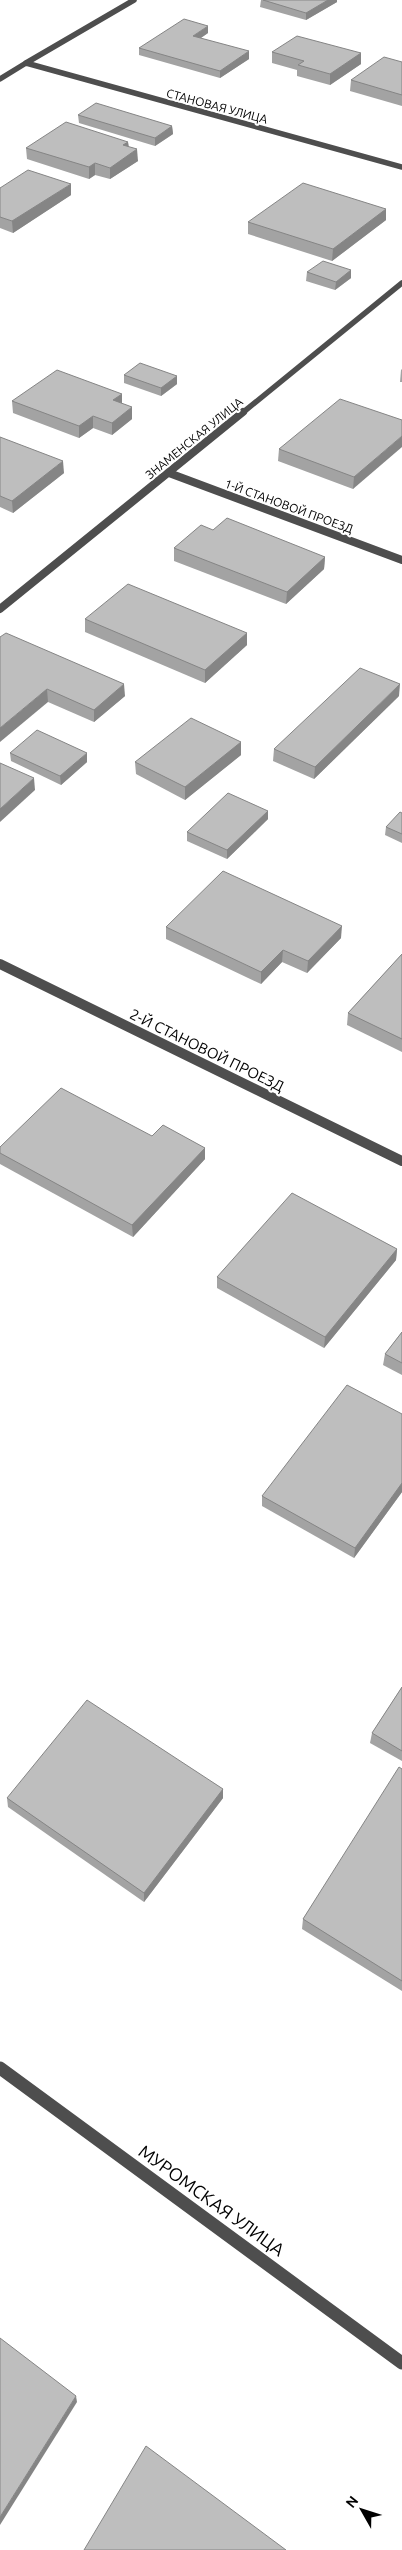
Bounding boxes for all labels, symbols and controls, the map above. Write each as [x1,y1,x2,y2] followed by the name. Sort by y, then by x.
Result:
[165,86,269,126] street label: СТАНОВАЯ УЛИЦА
[143,395,245,481] street label: ЗНАМЕНСКАЯ УЛИЦА
[223,477,355,535] street label: 1-Й СТАНОВОЙ ПРОЕЗД
[127,1005,287,1095] street label: 2-Й СТАНОВОЙ ПРОЕЗД
[135,2140,289,2260] street label: МУРОМСКАЯ УЛИЦА
[337,2485,387,2535] north arrow
[342,2493,361,2511] text: N

